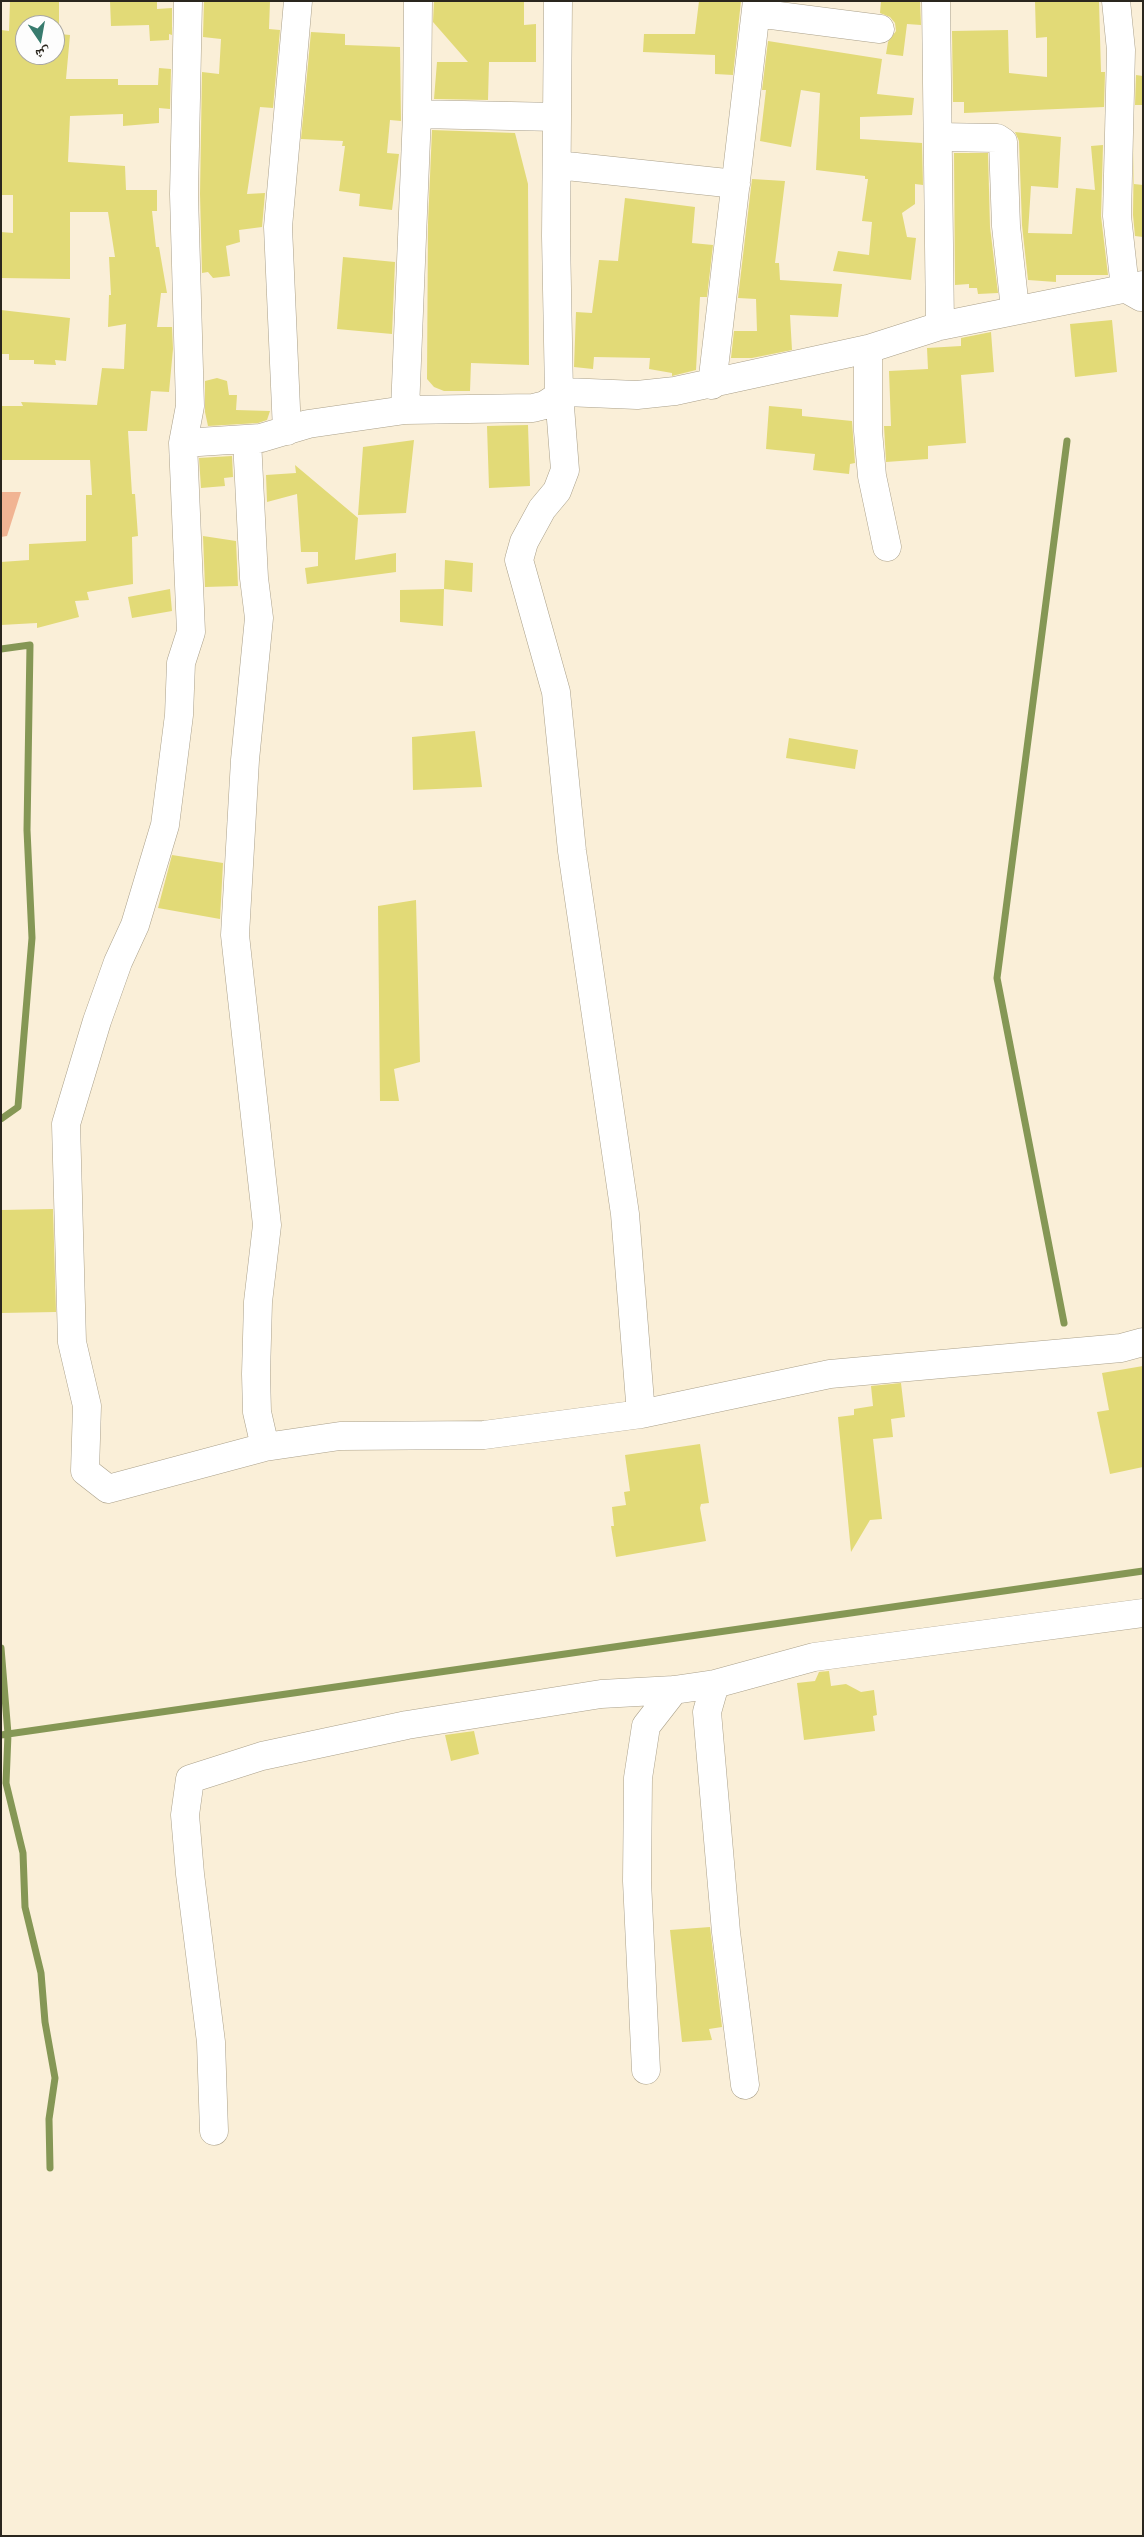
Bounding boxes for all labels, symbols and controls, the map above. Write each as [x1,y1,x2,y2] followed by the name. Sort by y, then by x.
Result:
[15,15,65,65] north arrow
[34,44,52,63] text: ش

